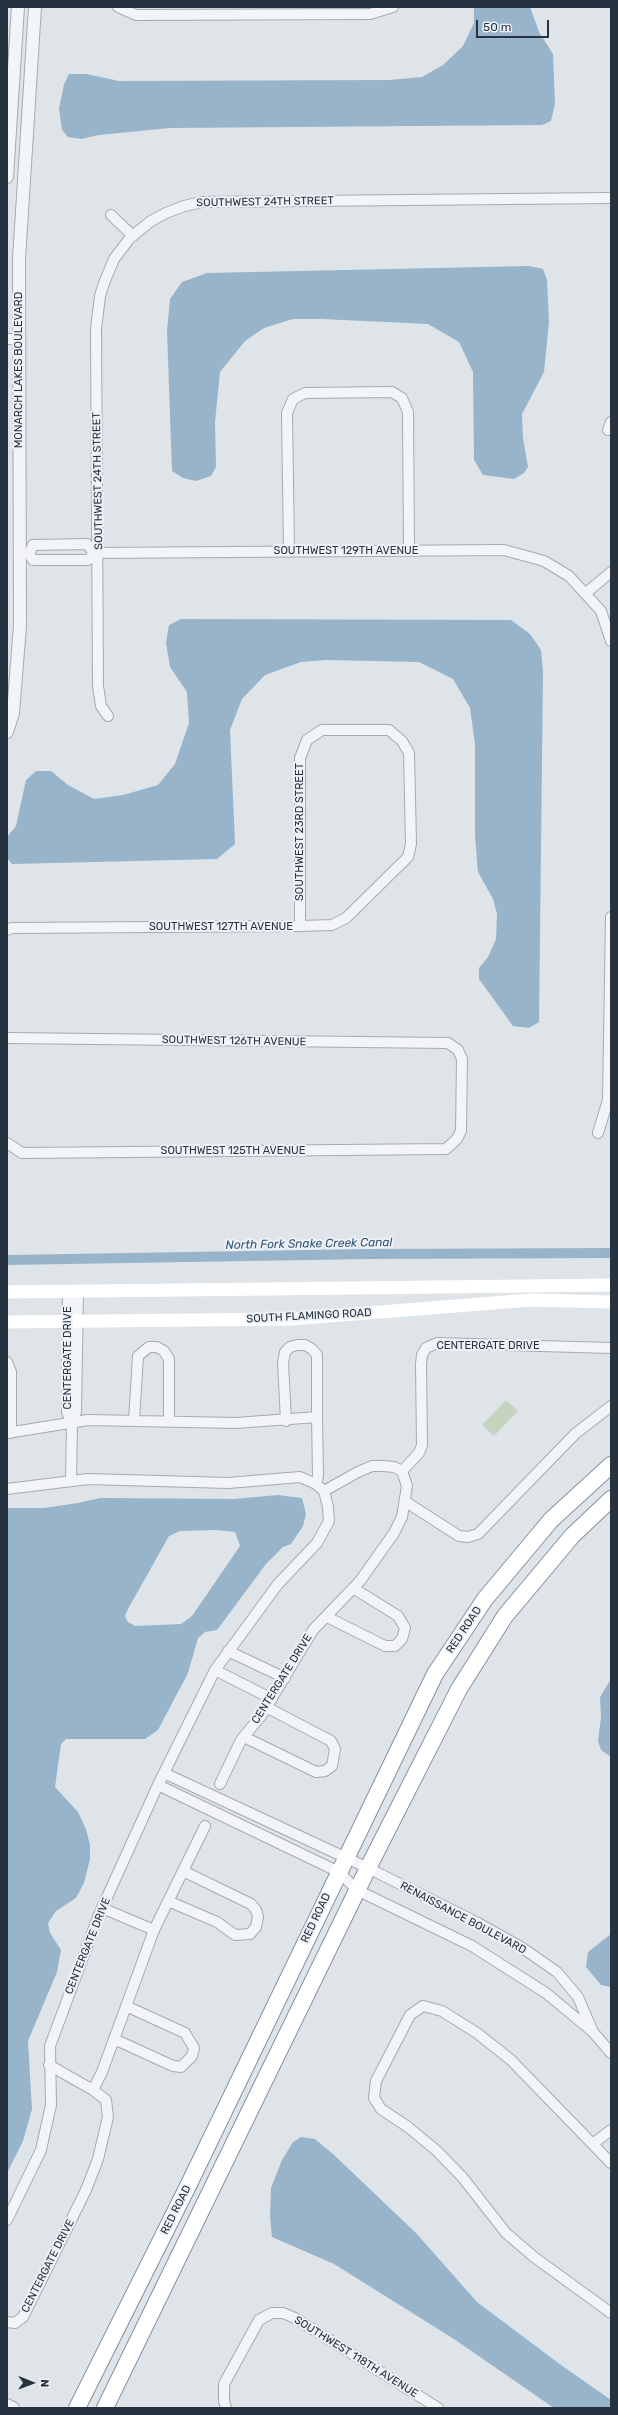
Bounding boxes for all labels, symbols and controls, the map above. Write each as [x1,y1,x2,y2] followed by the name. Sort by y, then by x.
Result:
[478,12,551,38] scale bar
[483,20,511,34] text: 50 m
[196,194,334,210] street label: SOUTHWEST 24TH STREET
[12,292,26,448] street label: MONARCH LAKES BOULEVARD
[90,412,106,550] street label: SOUTHWEST 24TH STREET
[274,544,418,558] street label: SOUTHWEST 129TH AVENUE
[293,763,307,901] street label: SOUTHWEST 23RD STREET
[149,920,293,934] street label: SOUTHWEST 127TH AVENUE
[162,1033,306,1049] street label: SOUTHWEST 126TH AVENUE
[161,1144,305,1158] street label: SOUTHWEST 125TH AVENUE
[225,1235,393,1253] water label: North Fork Snake Creek Canal
[61,1306,75,1410] street label: CENTERGATE DRIVE
[246,1306,372,1326] street label: SOUTH FLAMINGO ROAD
[436,1339,540,1353] street label: CENTERGATE DRIVE
[444,1604,484,1656] street label: RED ROAD
[249,1632,315,1726] street label: CENTERGATE DRIVE
[398,1879,528,1957] street label: RENAISSANCE BOULEVARD
[298,1891,334,1945] street label: RED ROAD
[63,1896,113,1996] street label: CENTERGATE DRIVE
[158,2183,194,2237] street label: RED ROAD
[19,2217,77,2315] street label: CENTERGATE DRIVE
[292,2313,420,2401] street label: SOUTHWEST 118TH AVENUE
[12,2363,52,2403] north arrow
[38,2379,51,2387] text: N

